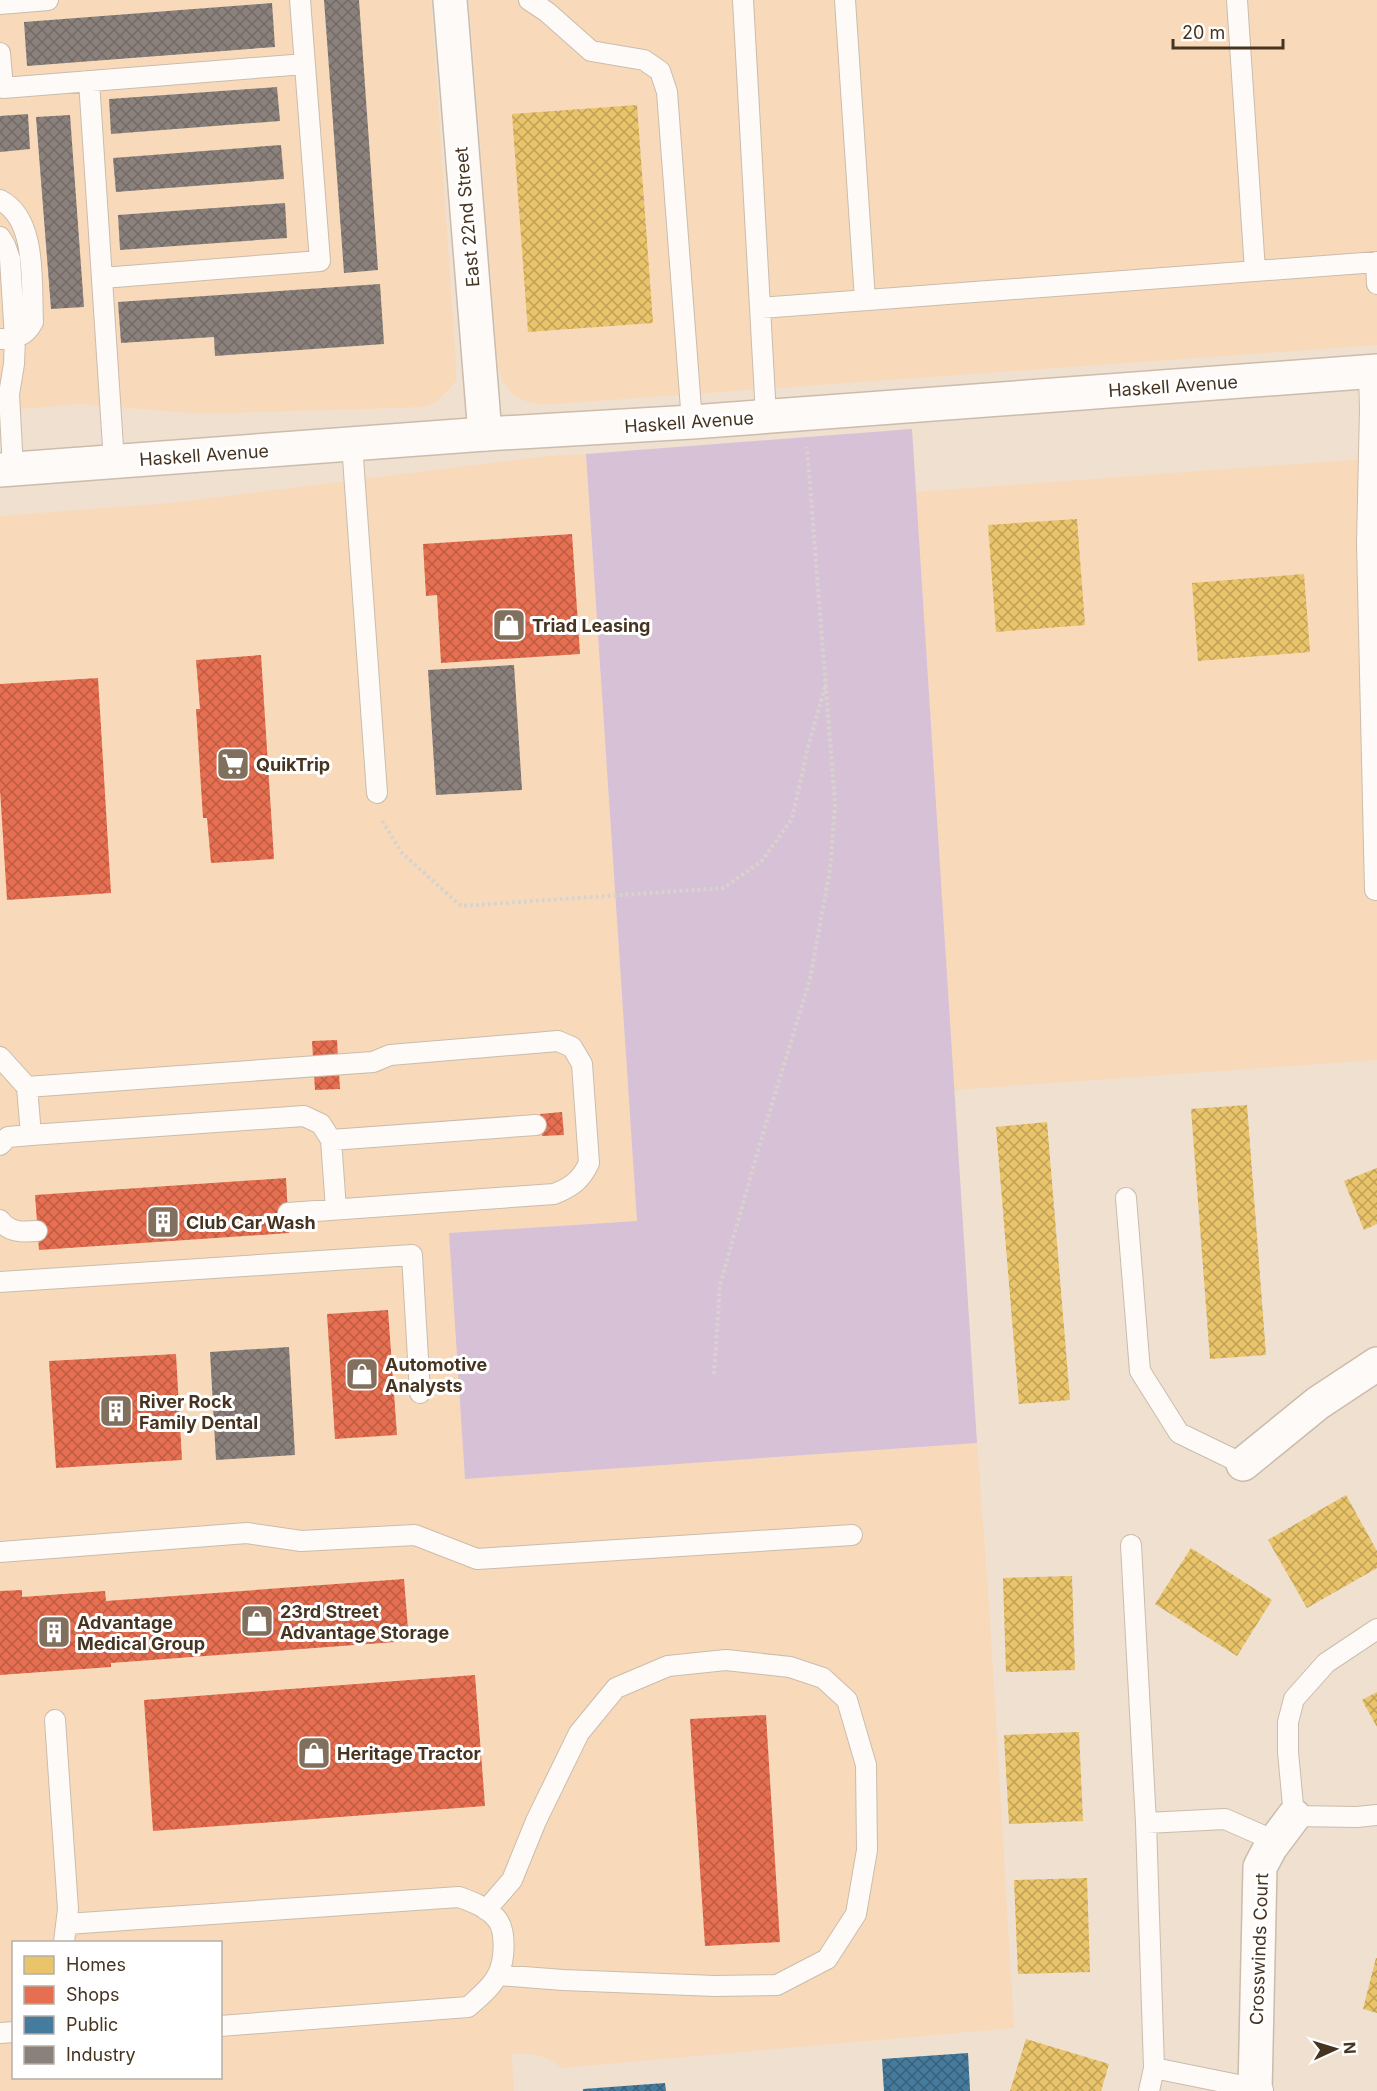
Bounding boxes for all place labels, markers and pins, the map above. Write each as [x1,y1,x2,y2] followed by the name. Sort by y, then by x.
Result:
[491,607,527,643] shop icon: Triad Leasing
[532,615,650,636] place label: Triad Leasing
[215,746,251,782] supermarket icon: QuikTrip
[256,754,330,775] place label: QuikTrip
[145,1204,181,1240] building icon: Club Car Wash
[186,1212,316,1233] place label: Club Car Wash
[385,1354,488,1396] place label: Automotive Analysts
[344,1356,380,1392] shop icon: Automotive Analysts
[139,1391,258,1433] place label: River Rock Family Dental
[98,1393,134,1429] building icon: River Rock Family Dental
[280,1601,449,1643] place label: 23rd Street Advantage Storage
[239,1603,275,1639] shop icon: 23rd Street Advantage Storage
[77,1612,205,1654] place label: Advantage Medical Group
[36,1614,72,1650] building icon: Advantage Medical Group
[296,1735,332,1771] shop icon: Heritage Tractor
[337,1743,481,1764] place label: Heritage Tractor

